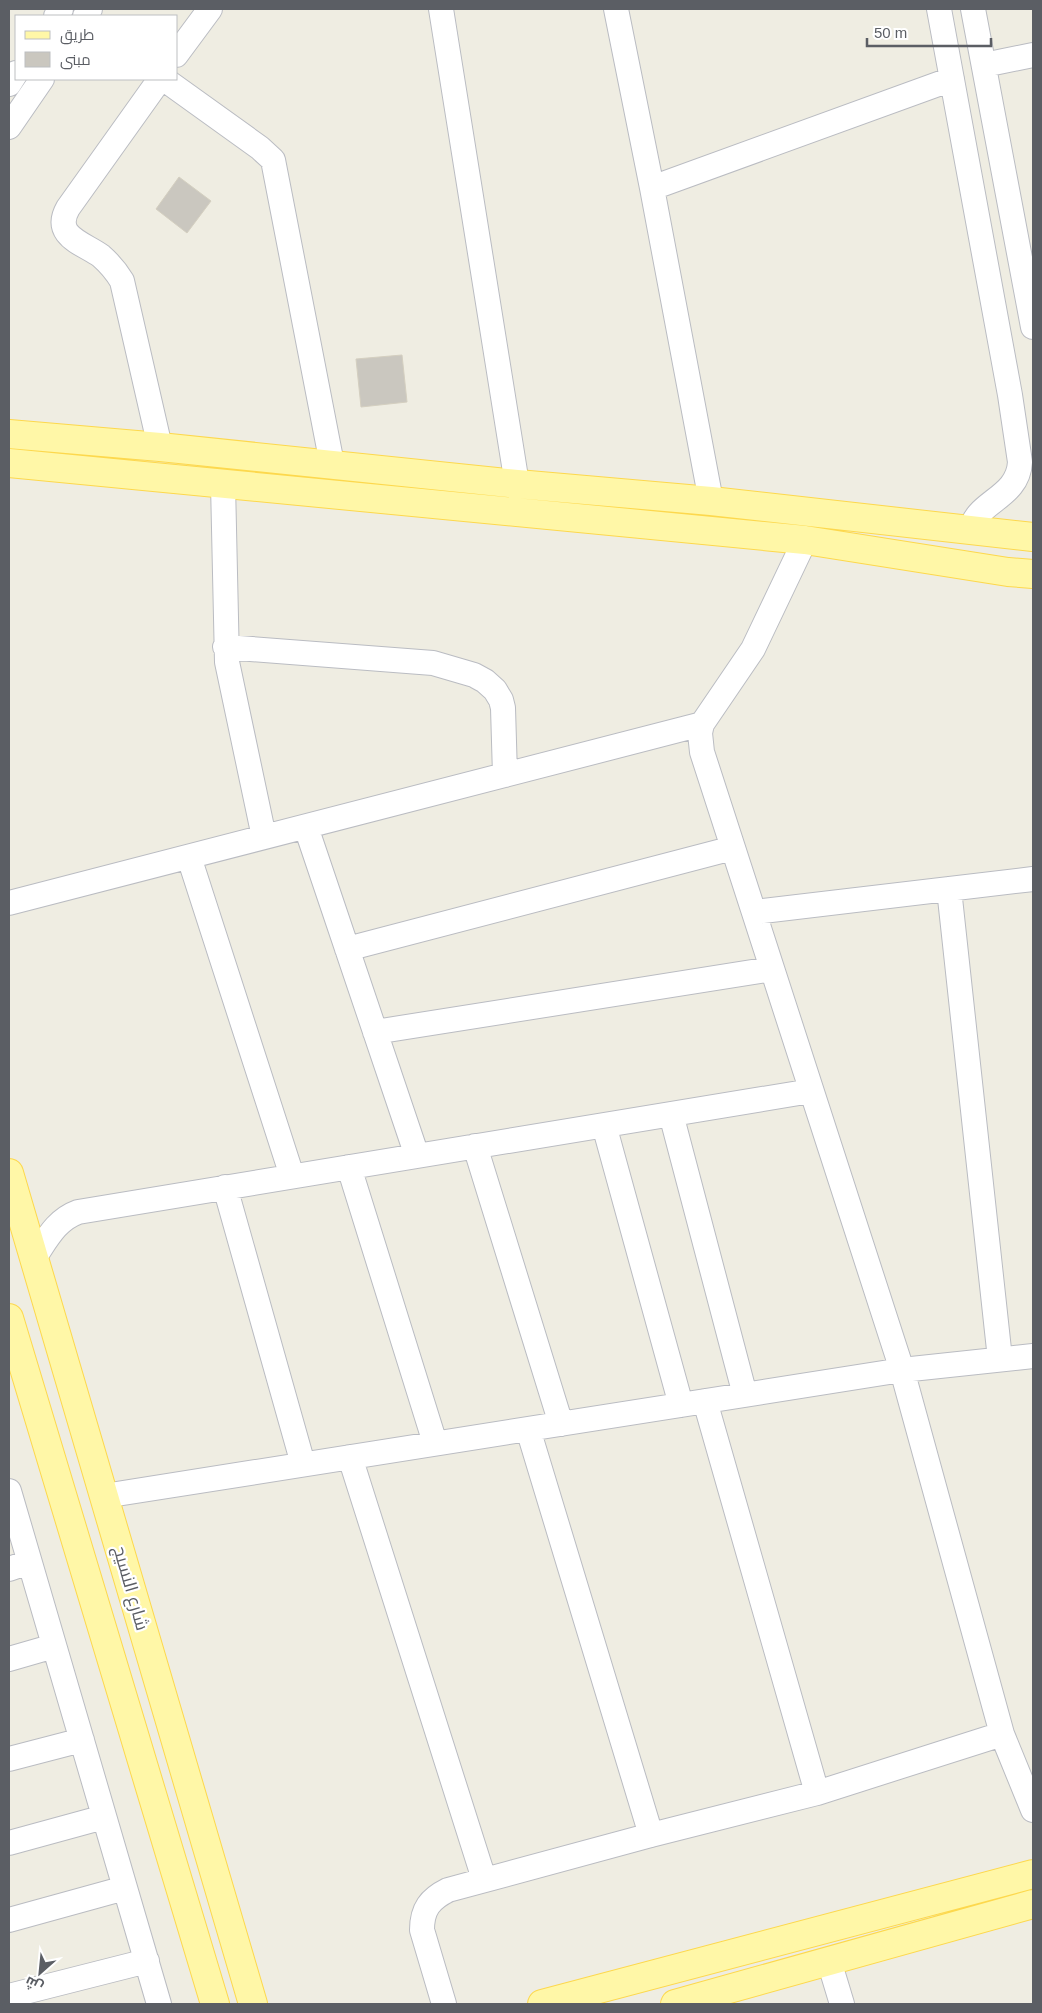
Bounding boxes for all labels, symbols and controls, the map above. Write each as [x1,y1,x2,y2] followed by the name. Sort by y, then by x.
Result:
[15,15,178,80] legend
[867,15,991,47] scale bar
[874,24,907,41] text: 50 m
[60,26,94,45] text: طريق
[60,51,91,70] text: مبنى
[107,1543,153,1633] street label: شارع النسيج
[15,1948,65,1998] north arrow
[22,1972,46,1996] text: ش

